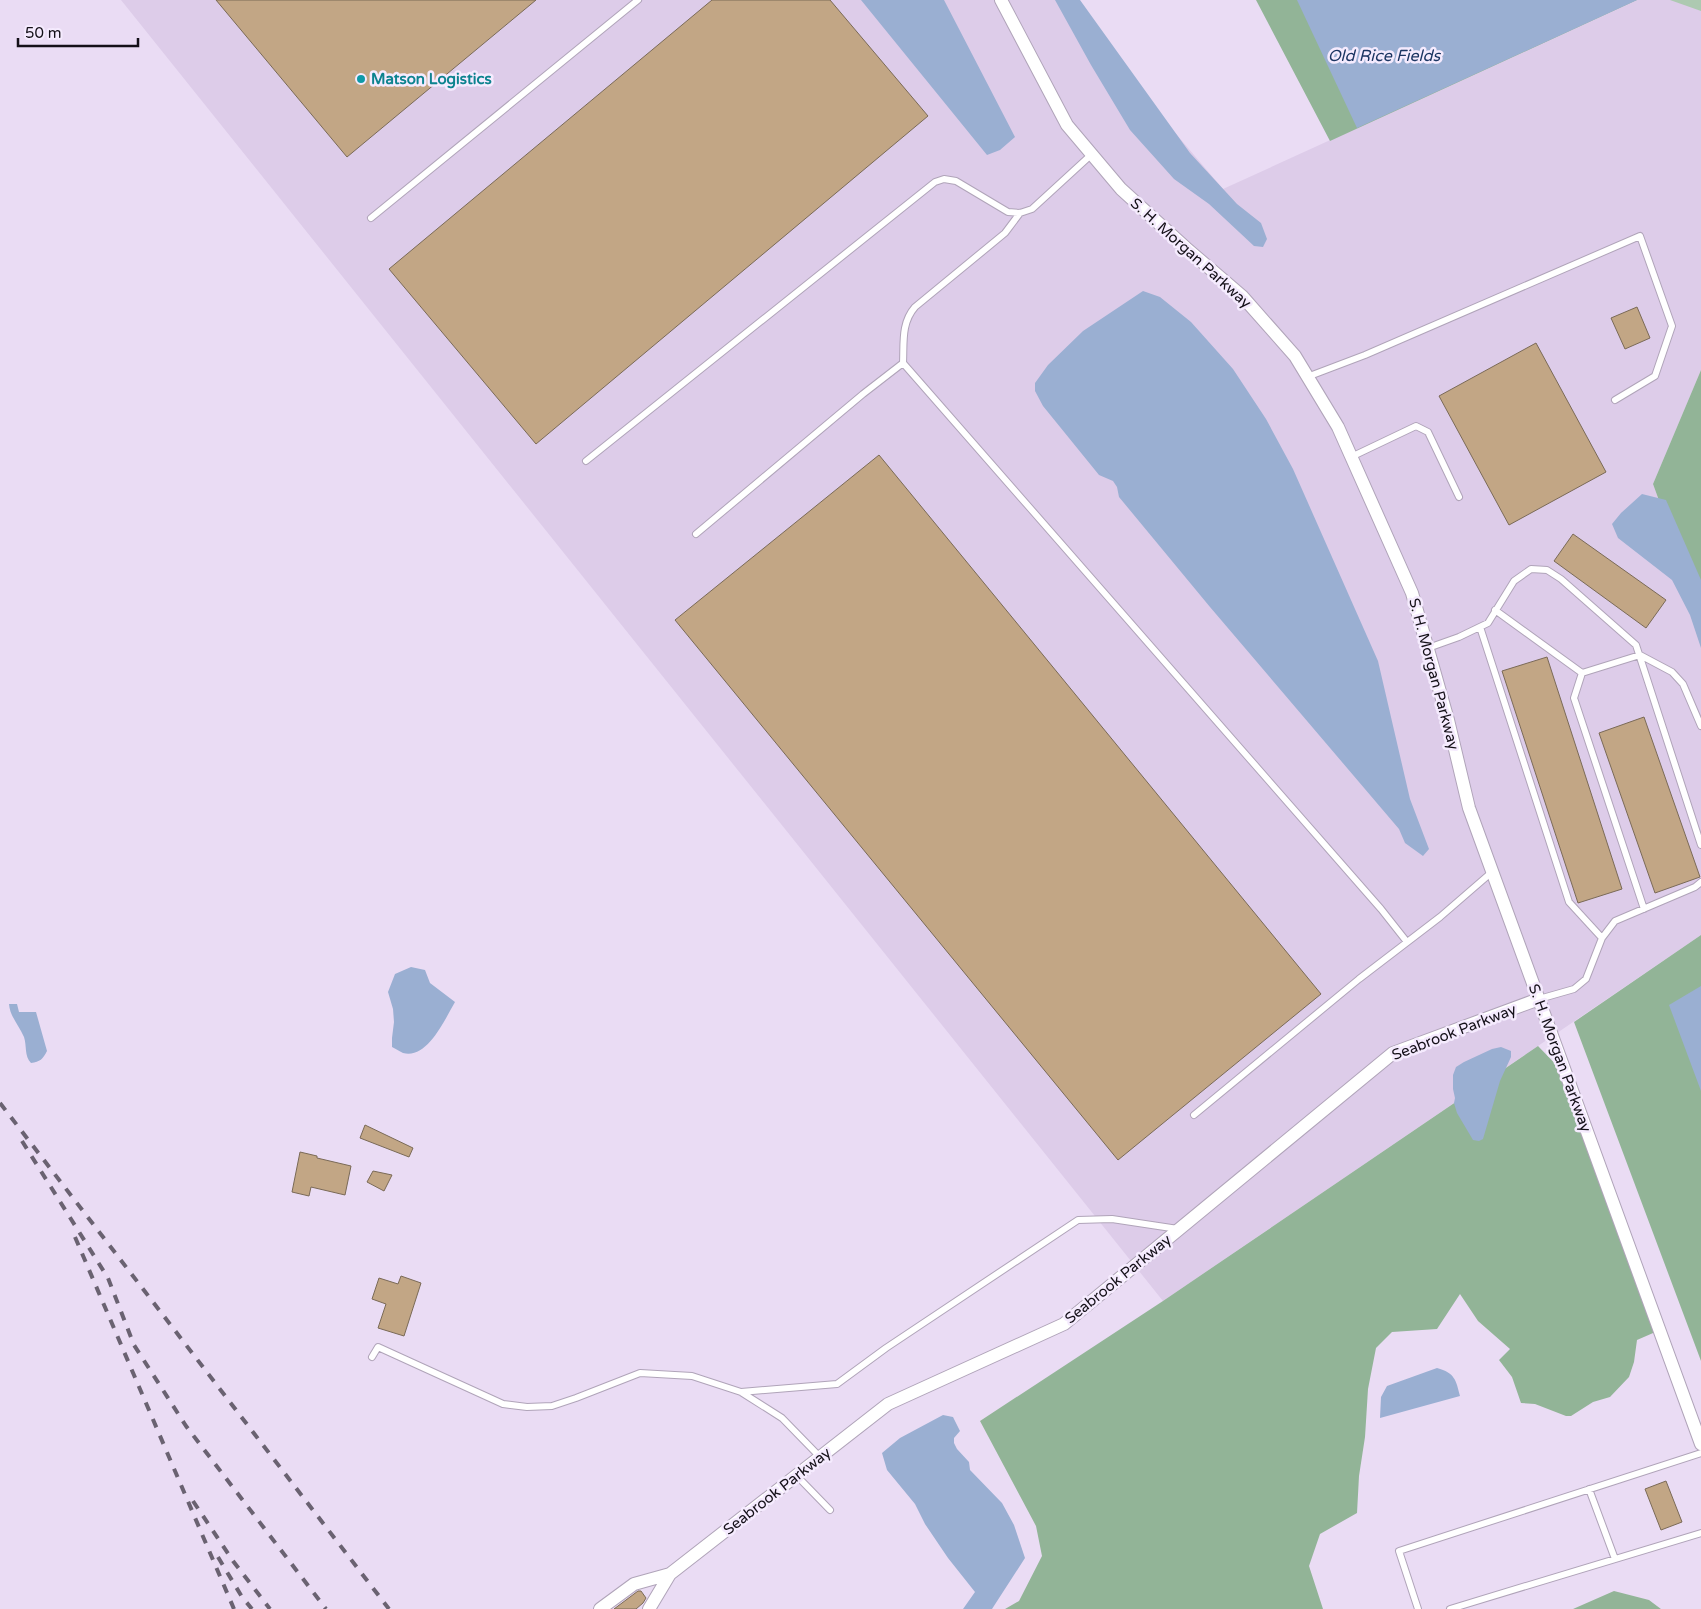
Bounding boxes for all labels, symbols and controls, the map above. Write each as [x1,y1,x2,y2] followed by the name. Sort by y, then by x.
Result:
[18,15,138,47] scale bar
[25,24,62,42] text: 50 m
[1328,46,1442,66] water label: Old Rice Fields
[371,70,492,89] place label: Matson Logistics
[355,73,367,85] marker: Matson Logistics
[1127,194,1255,312] street label: S. H. Morgan Parkway
[1405,596,1463,752] street label: S. H. Morgan Parkway
[1525,982,1595,1134] street label: S. H. Morgan Parkway
[1389,1000,1519,1064] street label: Seabrook Parkway
[1061,1231,1175,1327] street label: Seabrook Parkway
[720,1443,834,1539] street label: Seabrook Parkway

